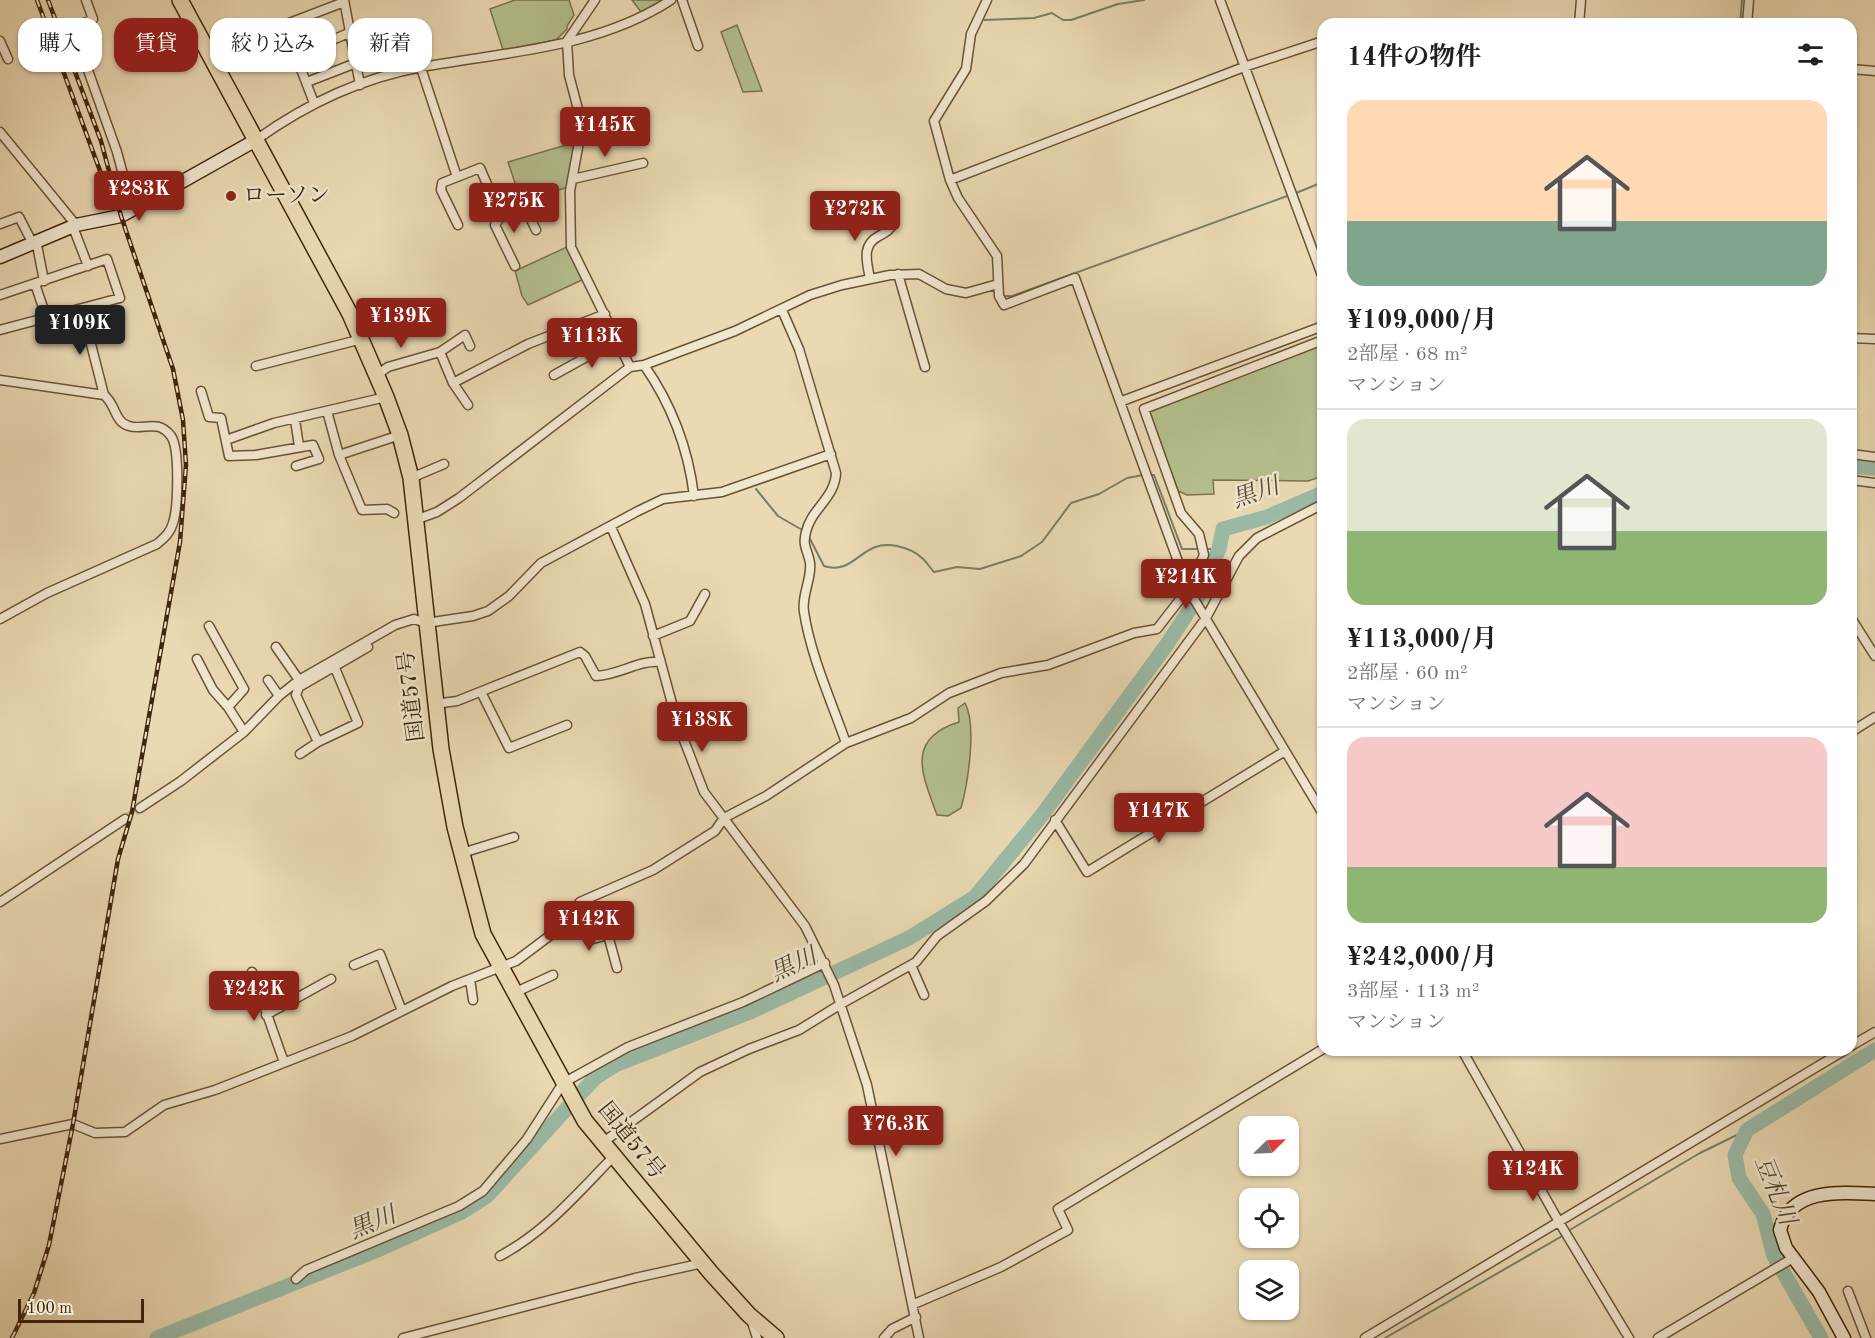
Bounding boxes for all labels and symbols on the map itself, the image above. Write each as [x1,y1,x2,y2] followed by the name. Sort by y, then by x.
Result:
[563,107,647,158] pin: ¥145K
[97,171,181,222] pin: ¥283K
[472,183,556,234] pin: ¥275K
[243,185,330,207] place label: ローソン
[224,189,238,203] marker: ローソン
[813,191,897,242] pin: ¥272K
[359,298,443,349] pin: ¥139K
[38,305,122,356] pin: ¥109K
[550,318,634,369] pin: ¥113K
[1229,472,1285,513] water label: 黒川
[1144,559,1228,610] pin: ¥214K
[394,649,428,743] street label: 国道57号
[660,702,744,753] pin: ¥138K
[1117,793,1201,844] pin: ¥147K
[547,901,631,952] pin: ¥142K
[766,942,824,987] water label: 黒川
[212,971,296,1022] pin: ¥242K
[594,1097,670,1183] street label: 国道57号
[847,1106,945,1157] pin: ¥76.3K
[1239,1116,1299,1176] north arrow
[1491,1151,1575,1202] pin: ¥124K
[1749,1152,1803,1232] water label: 豆札川
[346,1201,403,1244] water label: 黒川
[18,1296,144,1324] scale bar

